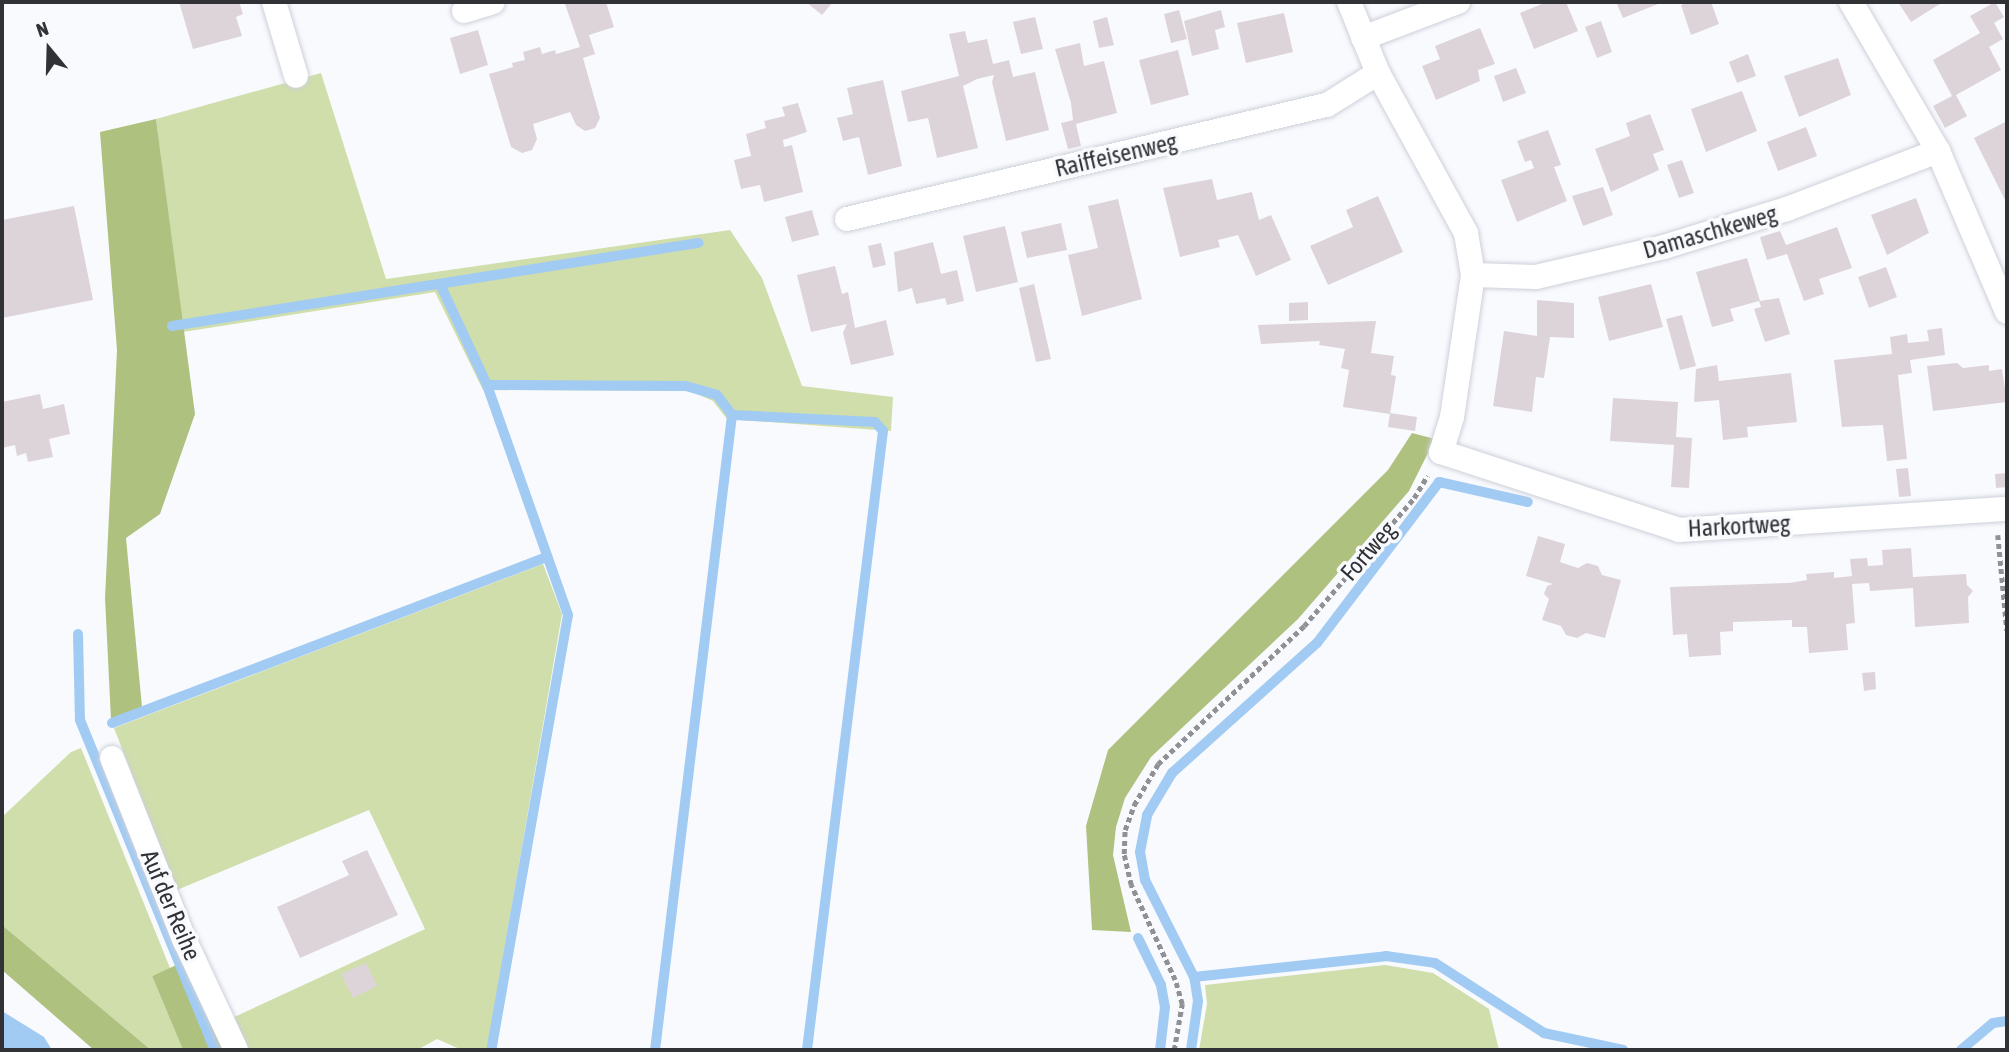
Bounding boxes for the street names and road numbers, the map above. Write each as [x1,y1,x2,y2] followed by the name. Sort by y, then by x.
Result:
[1052,127,1180,183] street label: Raiffeisenweg
[1640,199,1780,265] street label: Damaschkeweg
[1687,509,1791,543] street label: Harkortweg
[1334,515,1402,587] street label: Fortweg
[135,846,207,964] street label: Auf der Reihe

